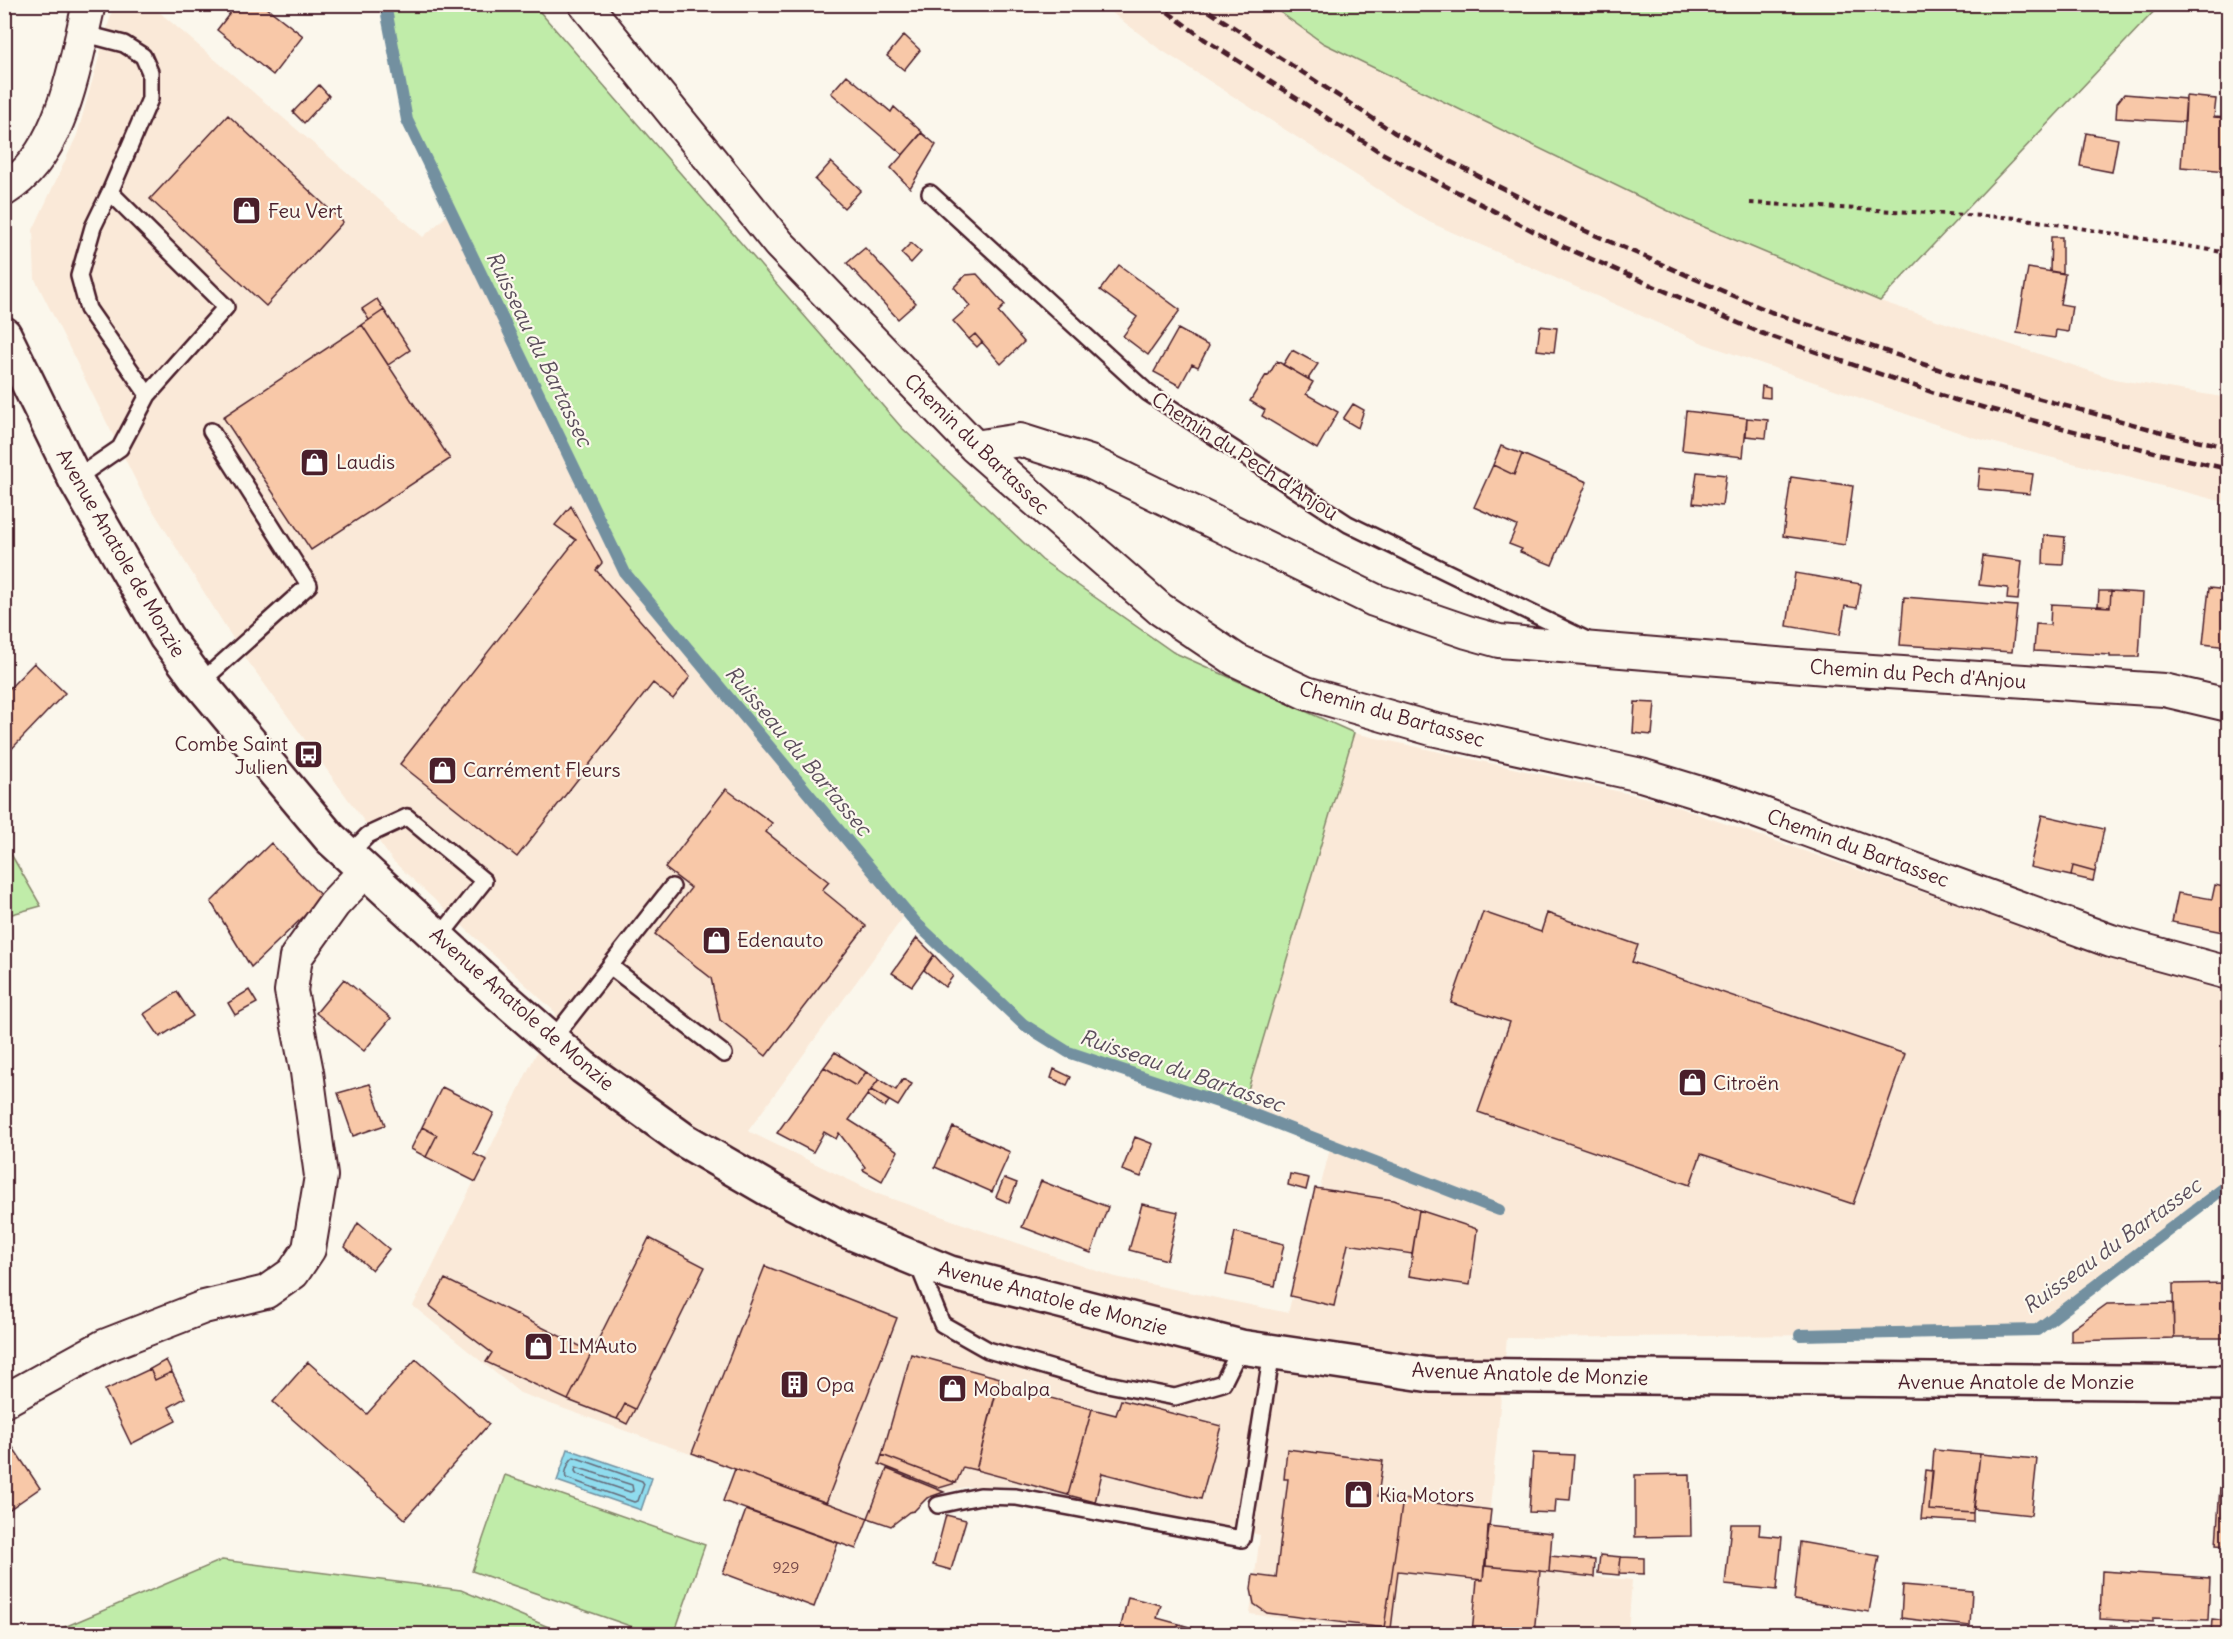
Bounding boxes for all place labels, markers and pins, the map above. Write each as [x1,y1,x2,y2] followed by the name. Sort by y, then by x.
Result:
[231,195,263,227] shop icon: Feu Vert
[268,198,343,223] place label: Feu Vert
[299,446,331,478] shop icon: Laudis
[336,449,395,474] place label: Laudis
[175,731,288,779] place label: Combe Saint Julien
[293,739,325,771] bus stop icon: Combe Saint Julien
[426,754,458,786] shop icon: Carrément Fleurs
[463,757,621,782] place label: Carrément Fleurs
[700,924,732,956] shop icon: Edenauto
[737,927,823,952] place label: Edenauto
[1676,1067,1708,1099] shop icon: Citroën
[1713,1070,1779,1095] place label: Citroën
[522,1330,554,1362] shop icon: ILMAuto
[559,1333,637,1358] place label: ILMAuto
[779,1369,811,1401] building icon: Opa
[816,1372,854,1397] place label: Opa
[936,1373,968,1405] shop icon: Mobalpa
[973,1376,1050,1401] place label: Mobalpa
[1342,1479,1374,1511] shop icon: Kia Motors
[1379,1482,1474,1507] place label: Kia Motors

